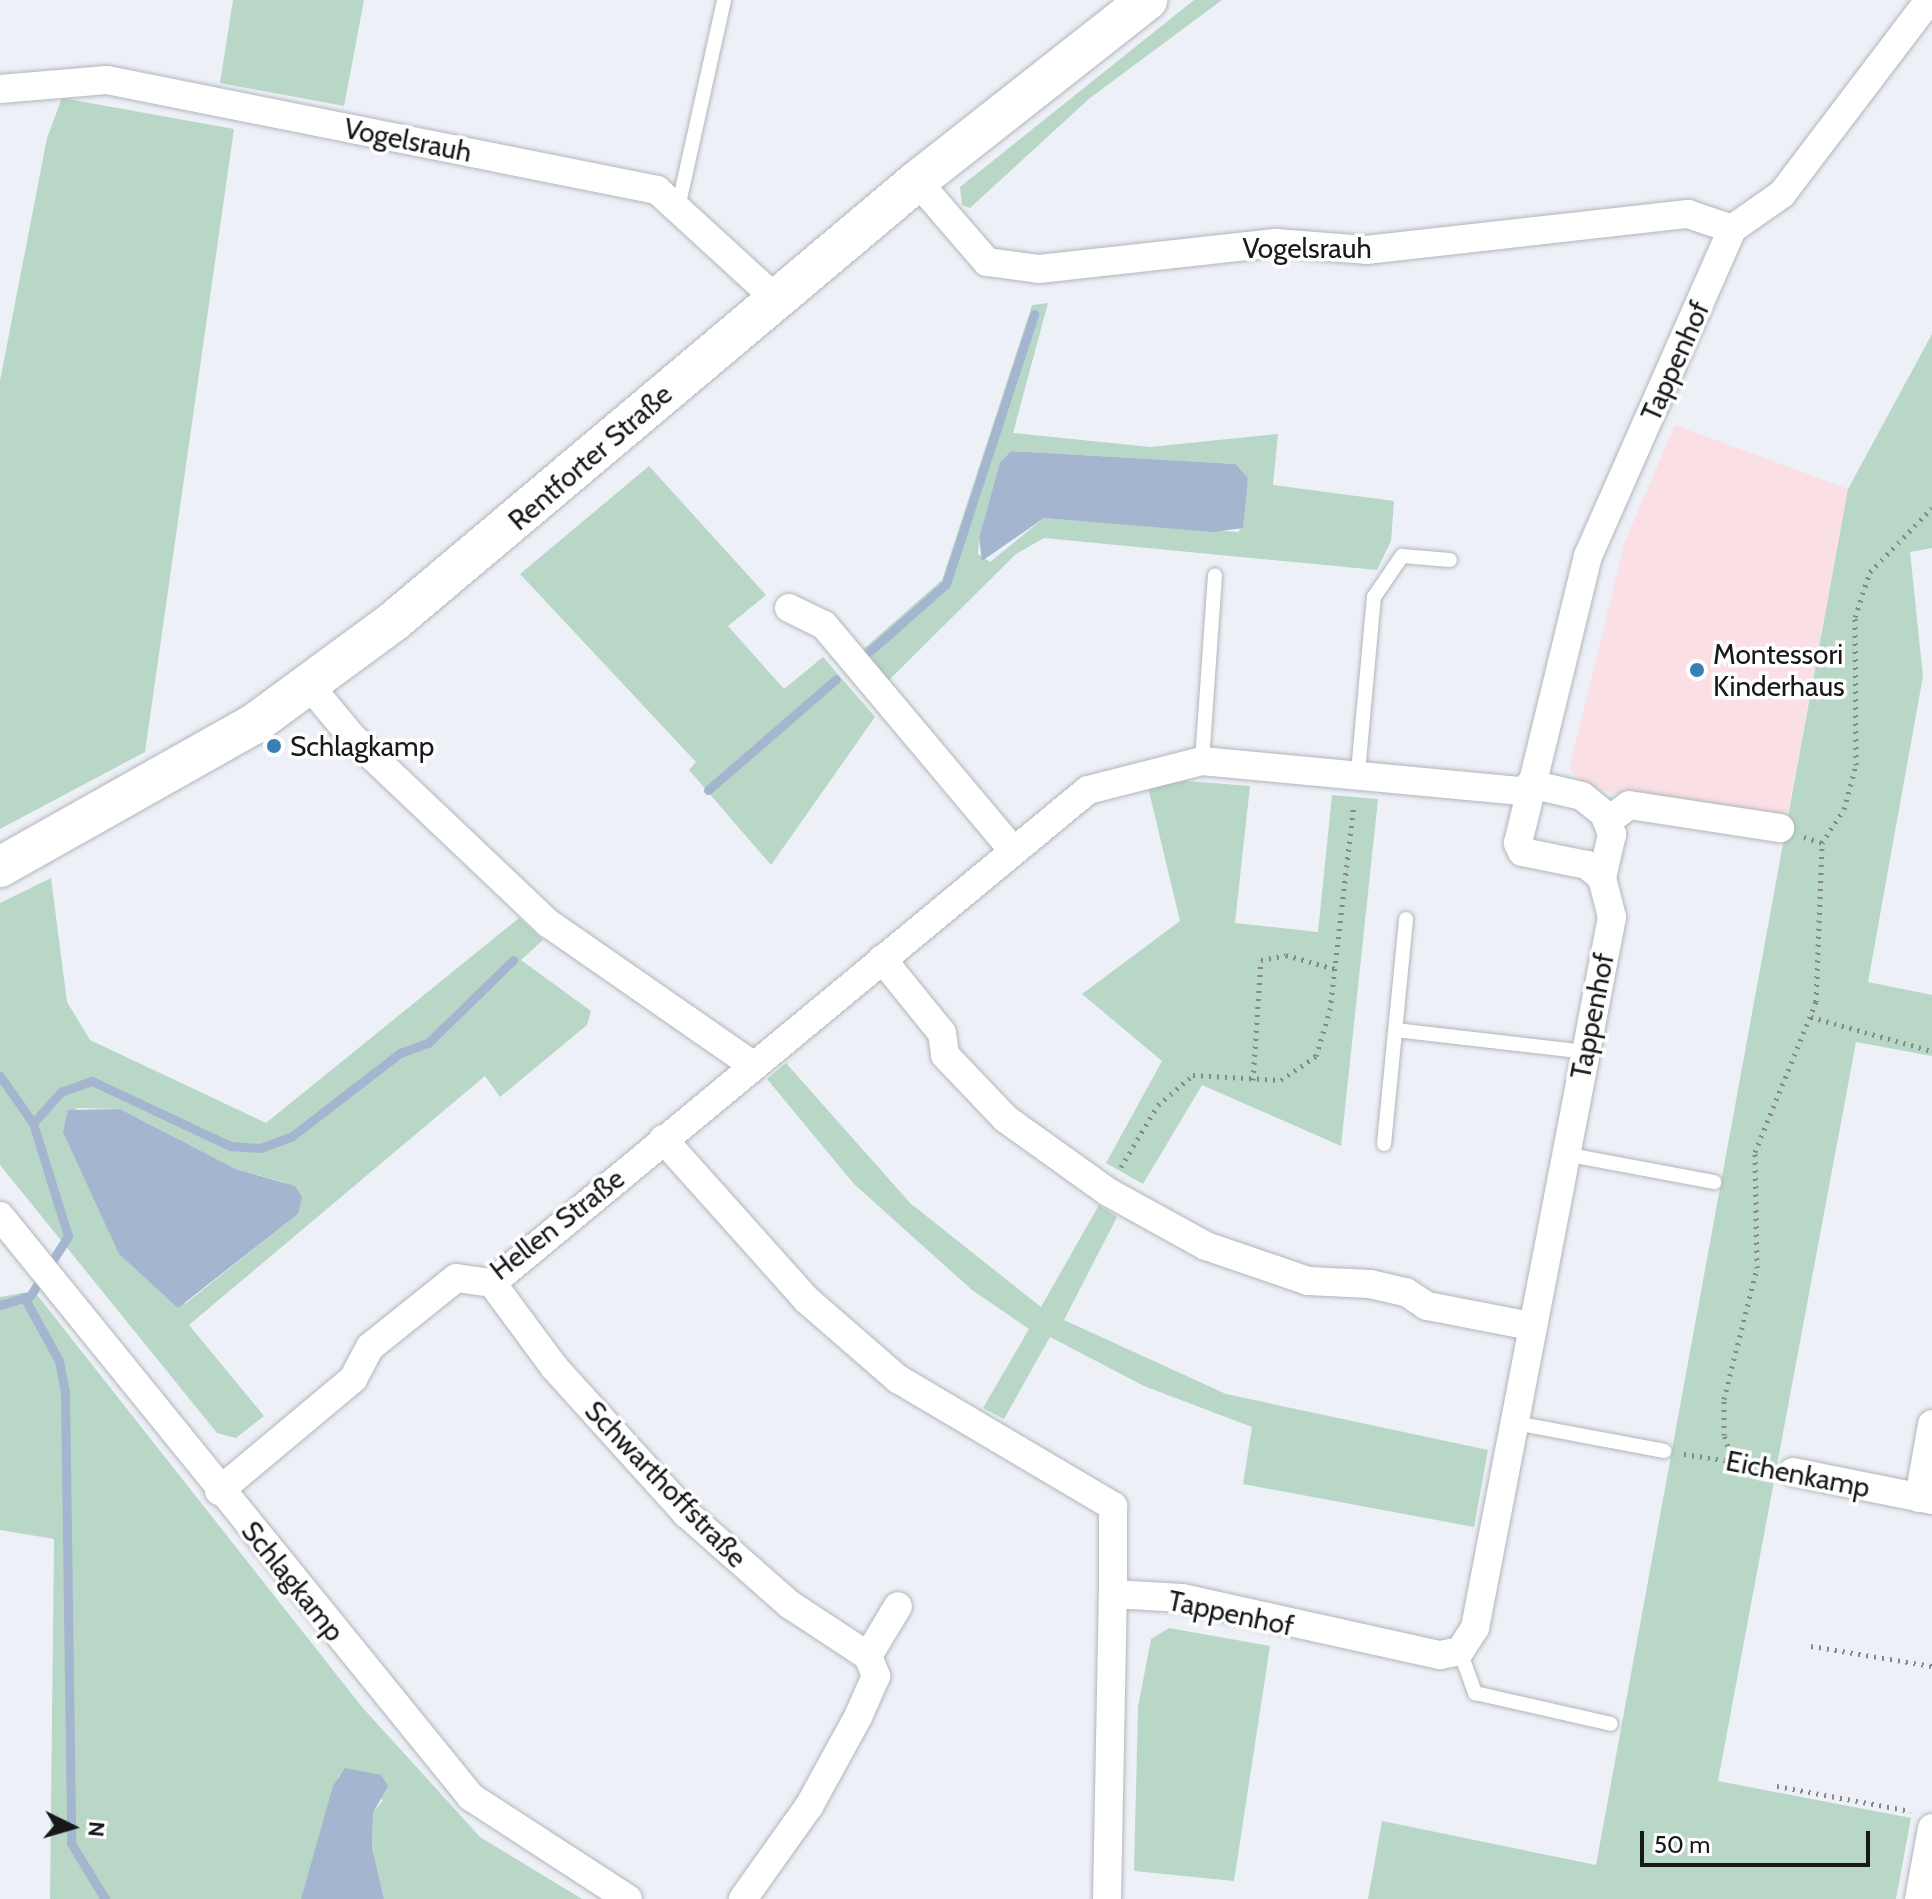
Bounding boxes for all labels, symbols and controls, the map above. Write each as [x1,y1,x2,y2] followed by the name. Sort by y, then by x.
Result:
[341,111,475,169] street label: Vogelsrauh
[1242,231,1372,265] street label: Vogelsrauh
[1634,296,1716,426] street label: Tappenhof
[501,377,679,537] street label: Rentforter Straße
[1713,637,1845,703] place label: Montessori Kinderhaus
[1688,661,1706,679] marker: Montessori Kinderhaus
[290,729,434,763] place label: Schlagkamp
[265,737,283,755] marker: Schlagkamp
[1563,950,1621,1082] street label: Tappenhof
[483,1161,631,1287] street label: Hellen Straße
[578,1394,754,1574] street label: Schwarthoffstraße
[1723,1444,1873,1504] street label: Eichenkamp
[235,1514,351,1648] street label: Schlagkamp
[1165,1583,1297,1643] street label: Tappenhof
[32,1787,112,1867] north arrow
[1644,1815,1874,1865] scale bar
[82,1820,111,1838] text: N
[1654,1830,1710,1859] text: 50 m

